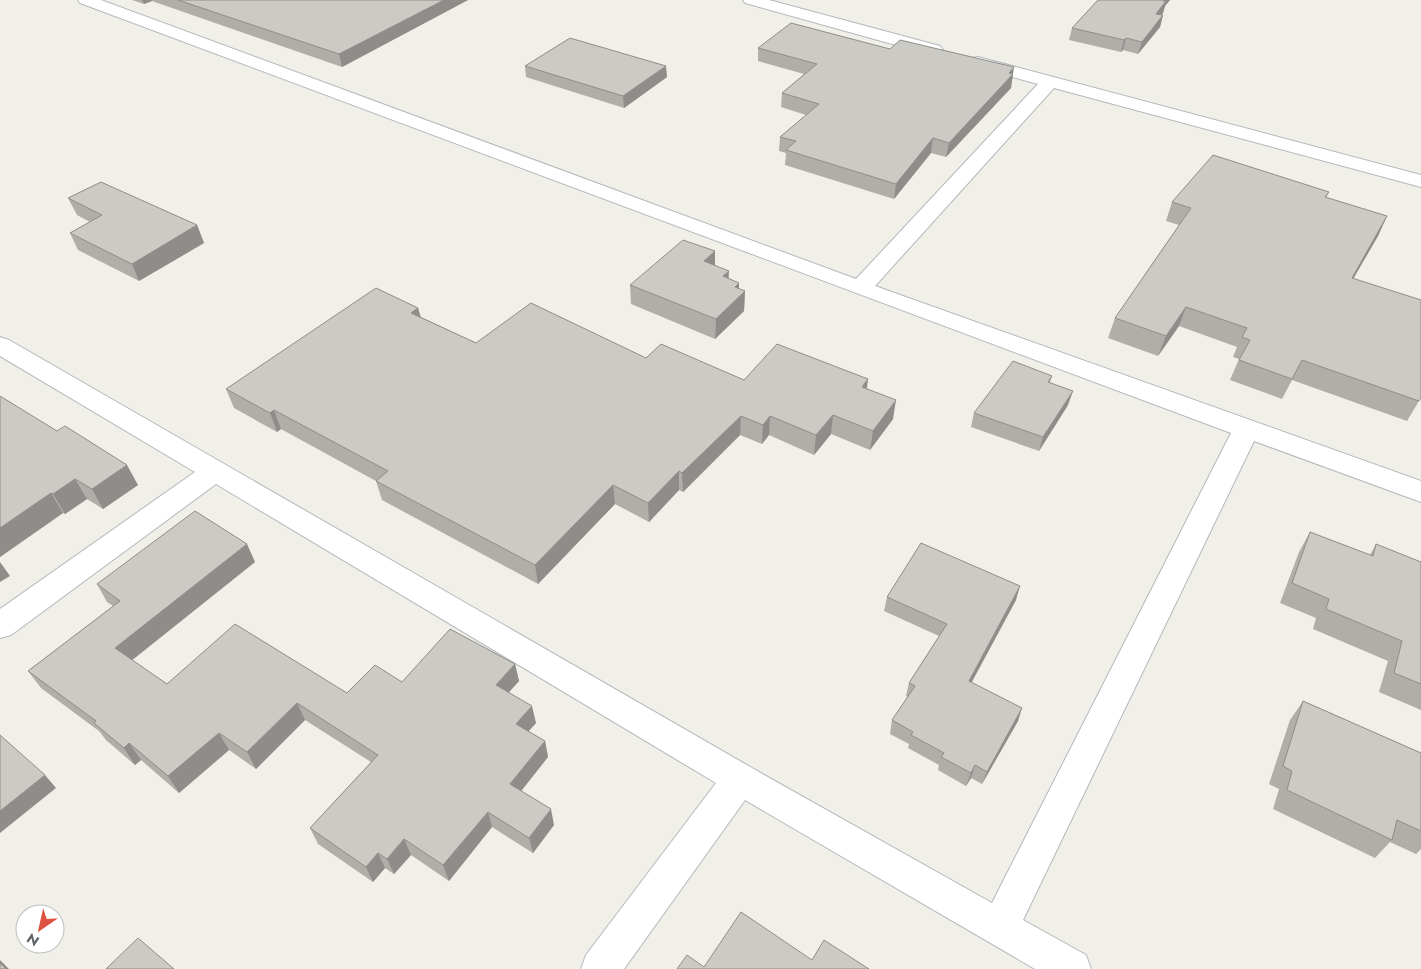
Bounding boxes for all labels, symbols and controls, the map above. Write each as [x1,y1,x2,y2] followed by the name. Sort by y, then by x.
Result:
[15,904,65,954] north arrow
[23,928,43,951] text: N

